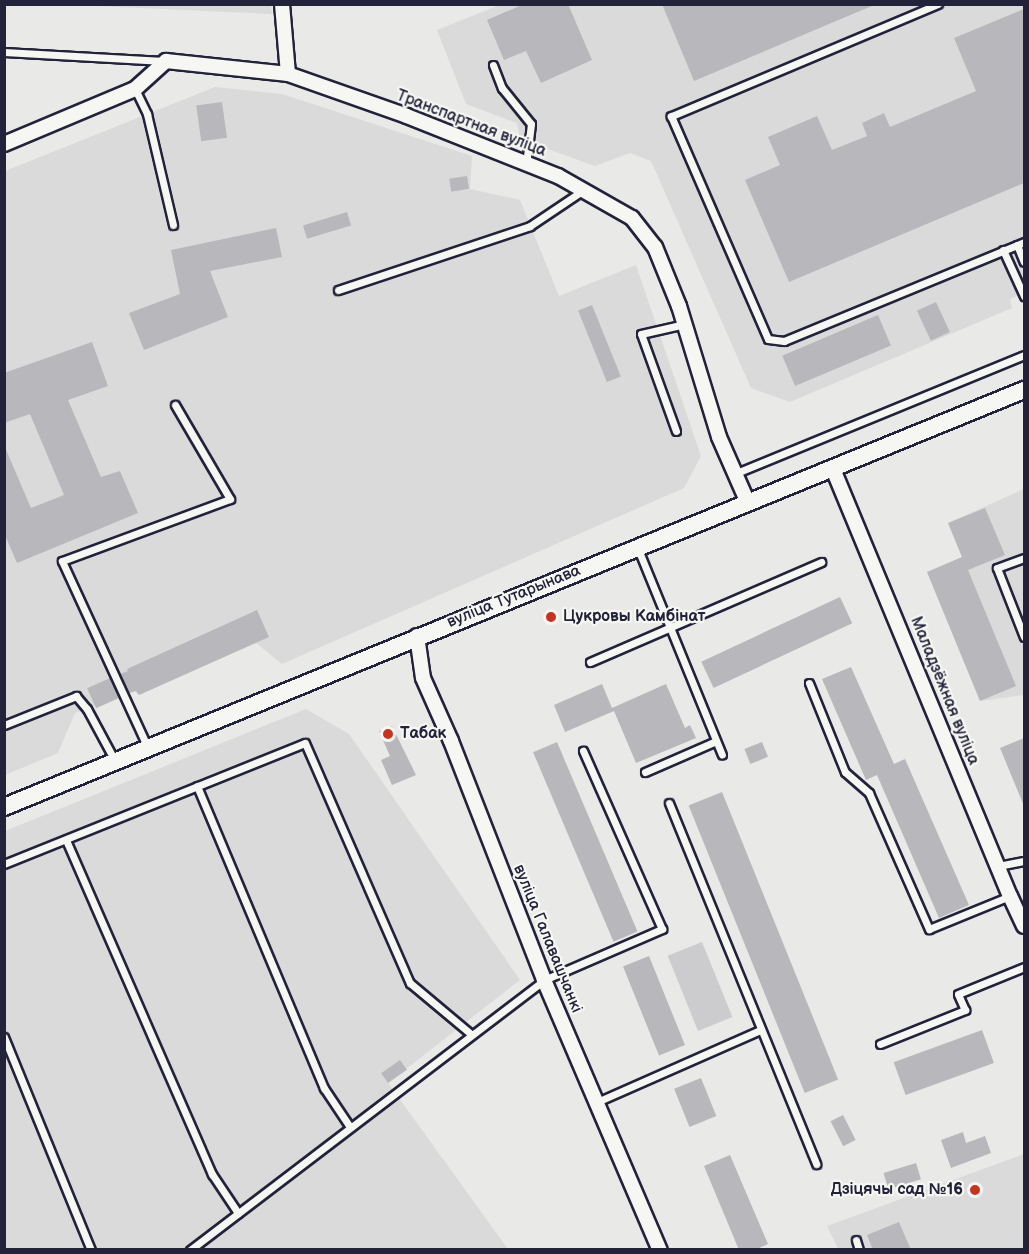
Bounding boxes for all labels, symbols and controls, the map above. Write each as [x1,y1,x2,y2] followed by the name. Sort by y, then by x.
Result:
[393,87,549,161] street label: Транспартная вуліца
[445,561,583,633] street label: вуліца Тутарынава
[563,607,705,627] place label: Цукровы Камбінат
[544,610,558,624] marker: Цукровы Камбінат
[905,614,983,768] street label: Маладзёжная вуліца
[400,724,446,744] place label: Табак
[381,727,395,741] marker: Табак
[508,862,586,1016] street label: вуліца Галавашчанкі
[831,1180,963,1200] place label: Дзіцячы сад №16
[968,1183,982,1197] marker: Дзіцячы сад №16

